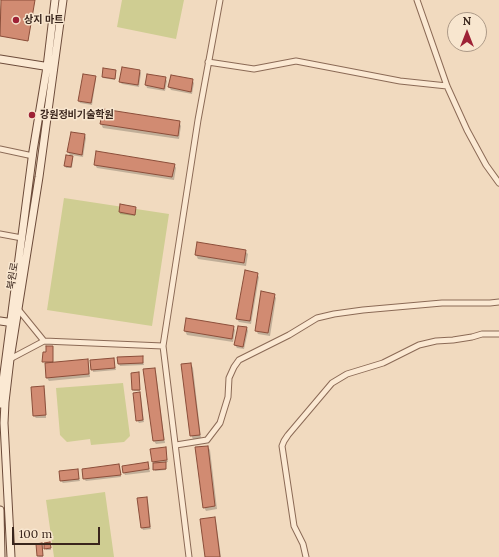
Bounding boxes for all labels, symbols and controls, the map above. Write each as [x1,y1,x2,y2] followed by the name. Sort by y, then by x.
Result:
[447,12,487,52] north arrow
[24,14,63,26] place label: 상지 마트
[463,14,471,28] text: N
[11,15,21,25] marker: 상지 마트
[40,109,114,121] place label: 강원정비기술학원
[27,110,37,120] marker: 강원정비기술학원
[5,261,21,291] street label: 북원로
[14,519,102,545] scale bar
[19,526,52,541] text: 100 m

